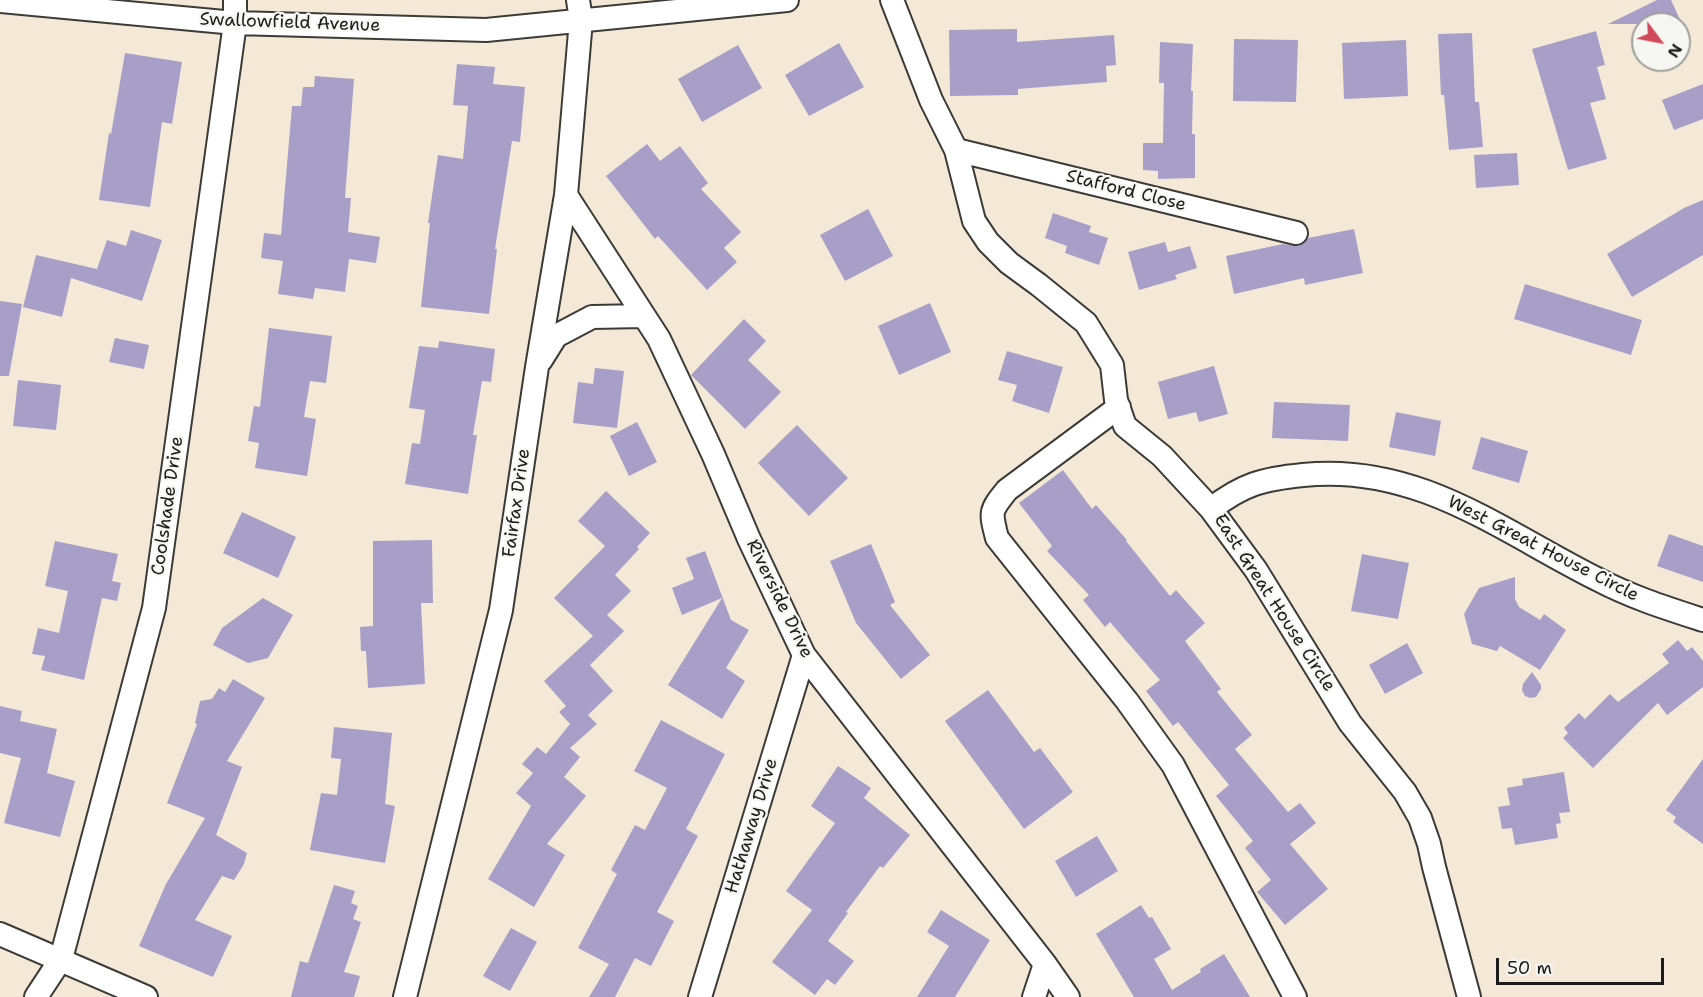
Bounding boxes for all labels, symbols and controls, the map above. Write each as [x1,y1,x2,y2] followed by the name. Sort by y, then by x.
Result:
[199,9,381,37] street label: Swallowfield Avenue
[1631,12,1691,72] north arrow
[1663,40,1687,62] text: N
[1064,166,1188,216] street label: Stafford Close
[148,435,188,577] street label: Coolshade Drive
[499,447,535,559] street label: Fairfax Drive
[1444,491,1642,607] street label: West Great House Circle
[1209,510,1339,696] street label: East Great House Circle
[741,536,817,662] street label: Riverside Drive
[721,756,783,896] street label: Hathaway Drive
[1499,946,1667,984] scale bar
[1507,956,1552,980] text: 50 m

